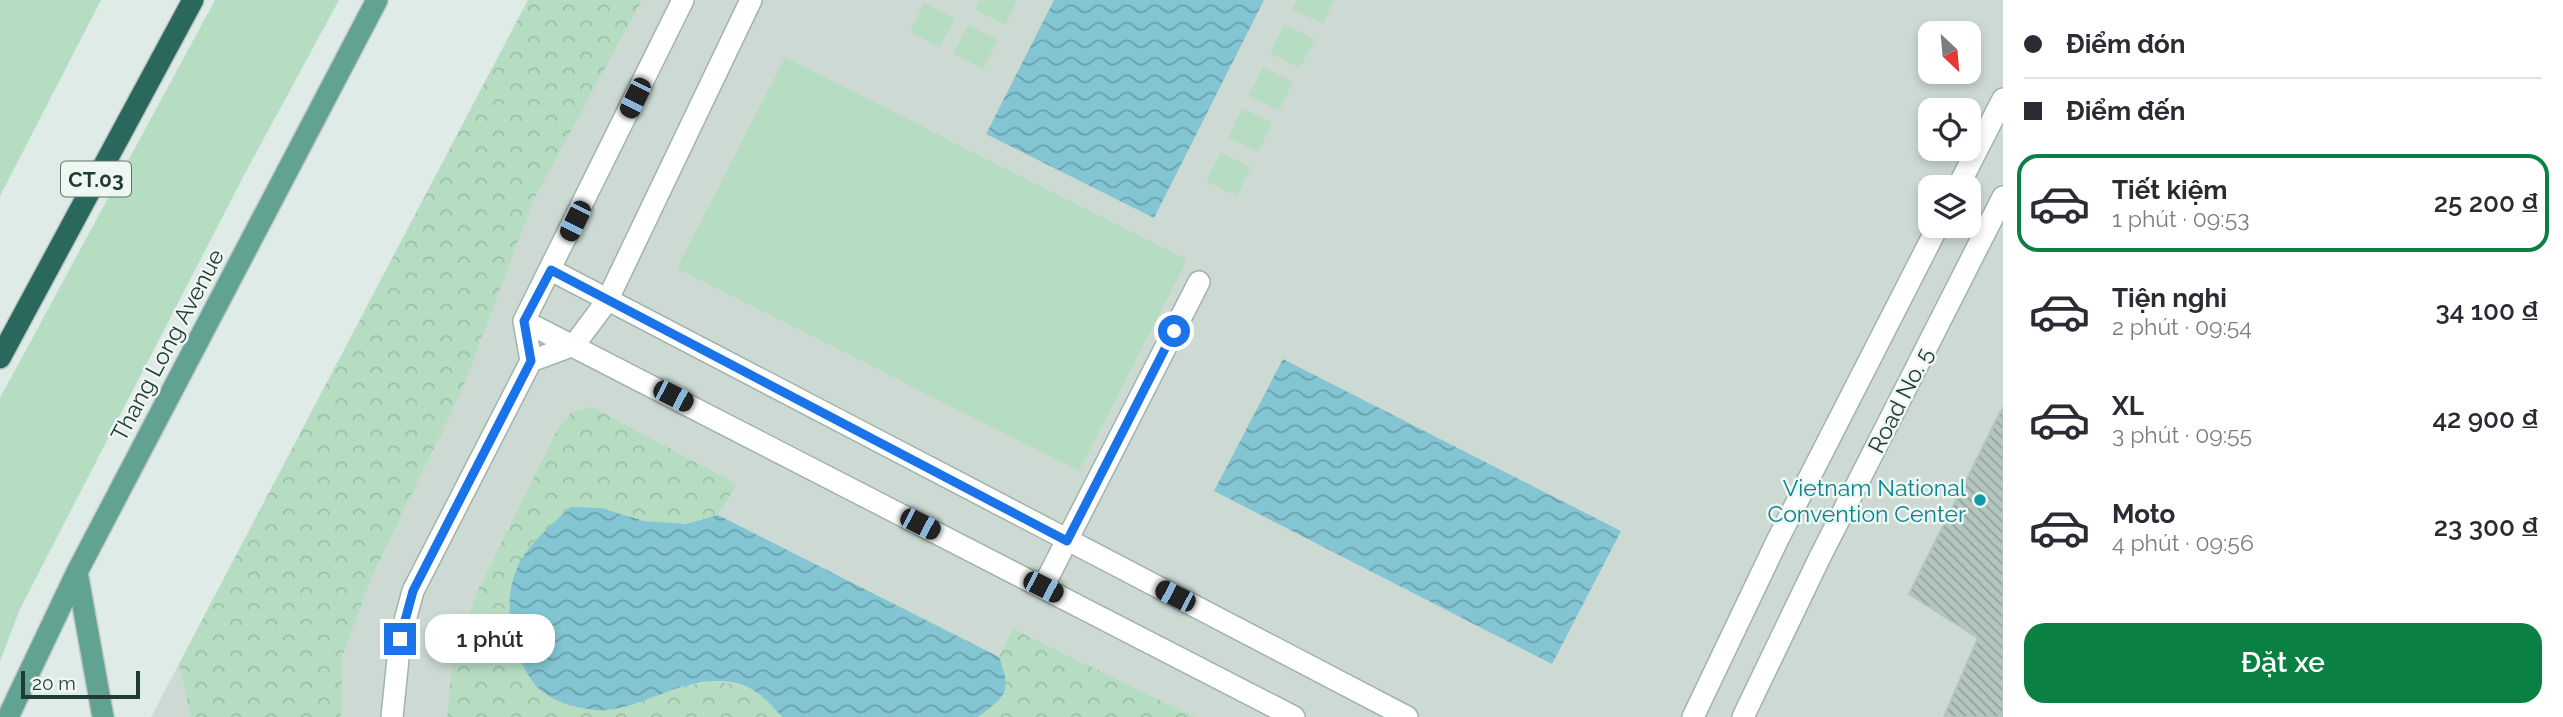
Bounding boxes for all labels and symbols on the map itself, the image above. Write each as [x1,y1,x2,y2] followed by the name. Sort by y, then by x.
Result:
[1918,21,1981,84] north arrow
[617,75,654,121] car
[61,162,131,196] road number: CT.03
[557,198,594,244] car
[105,244,229,446] street label: Thang Long Avenue
[1158,315,1190,347] route start
[1862,343,1938,457] street label: Road No. 5
[650,377,697,415] car
[1767,474,1967,527] place label: Vietnam National Convention Center
[1972,492,1988,508] marker: Vietnam National Convention Center
[897,505,944,543] car
[1020,568,1067,606] car
[1152,577,1199,615] car
[424,614,554,664] callout: 1 phút
[384,623,416,655] route end
[21,668,140,700] scale bar

